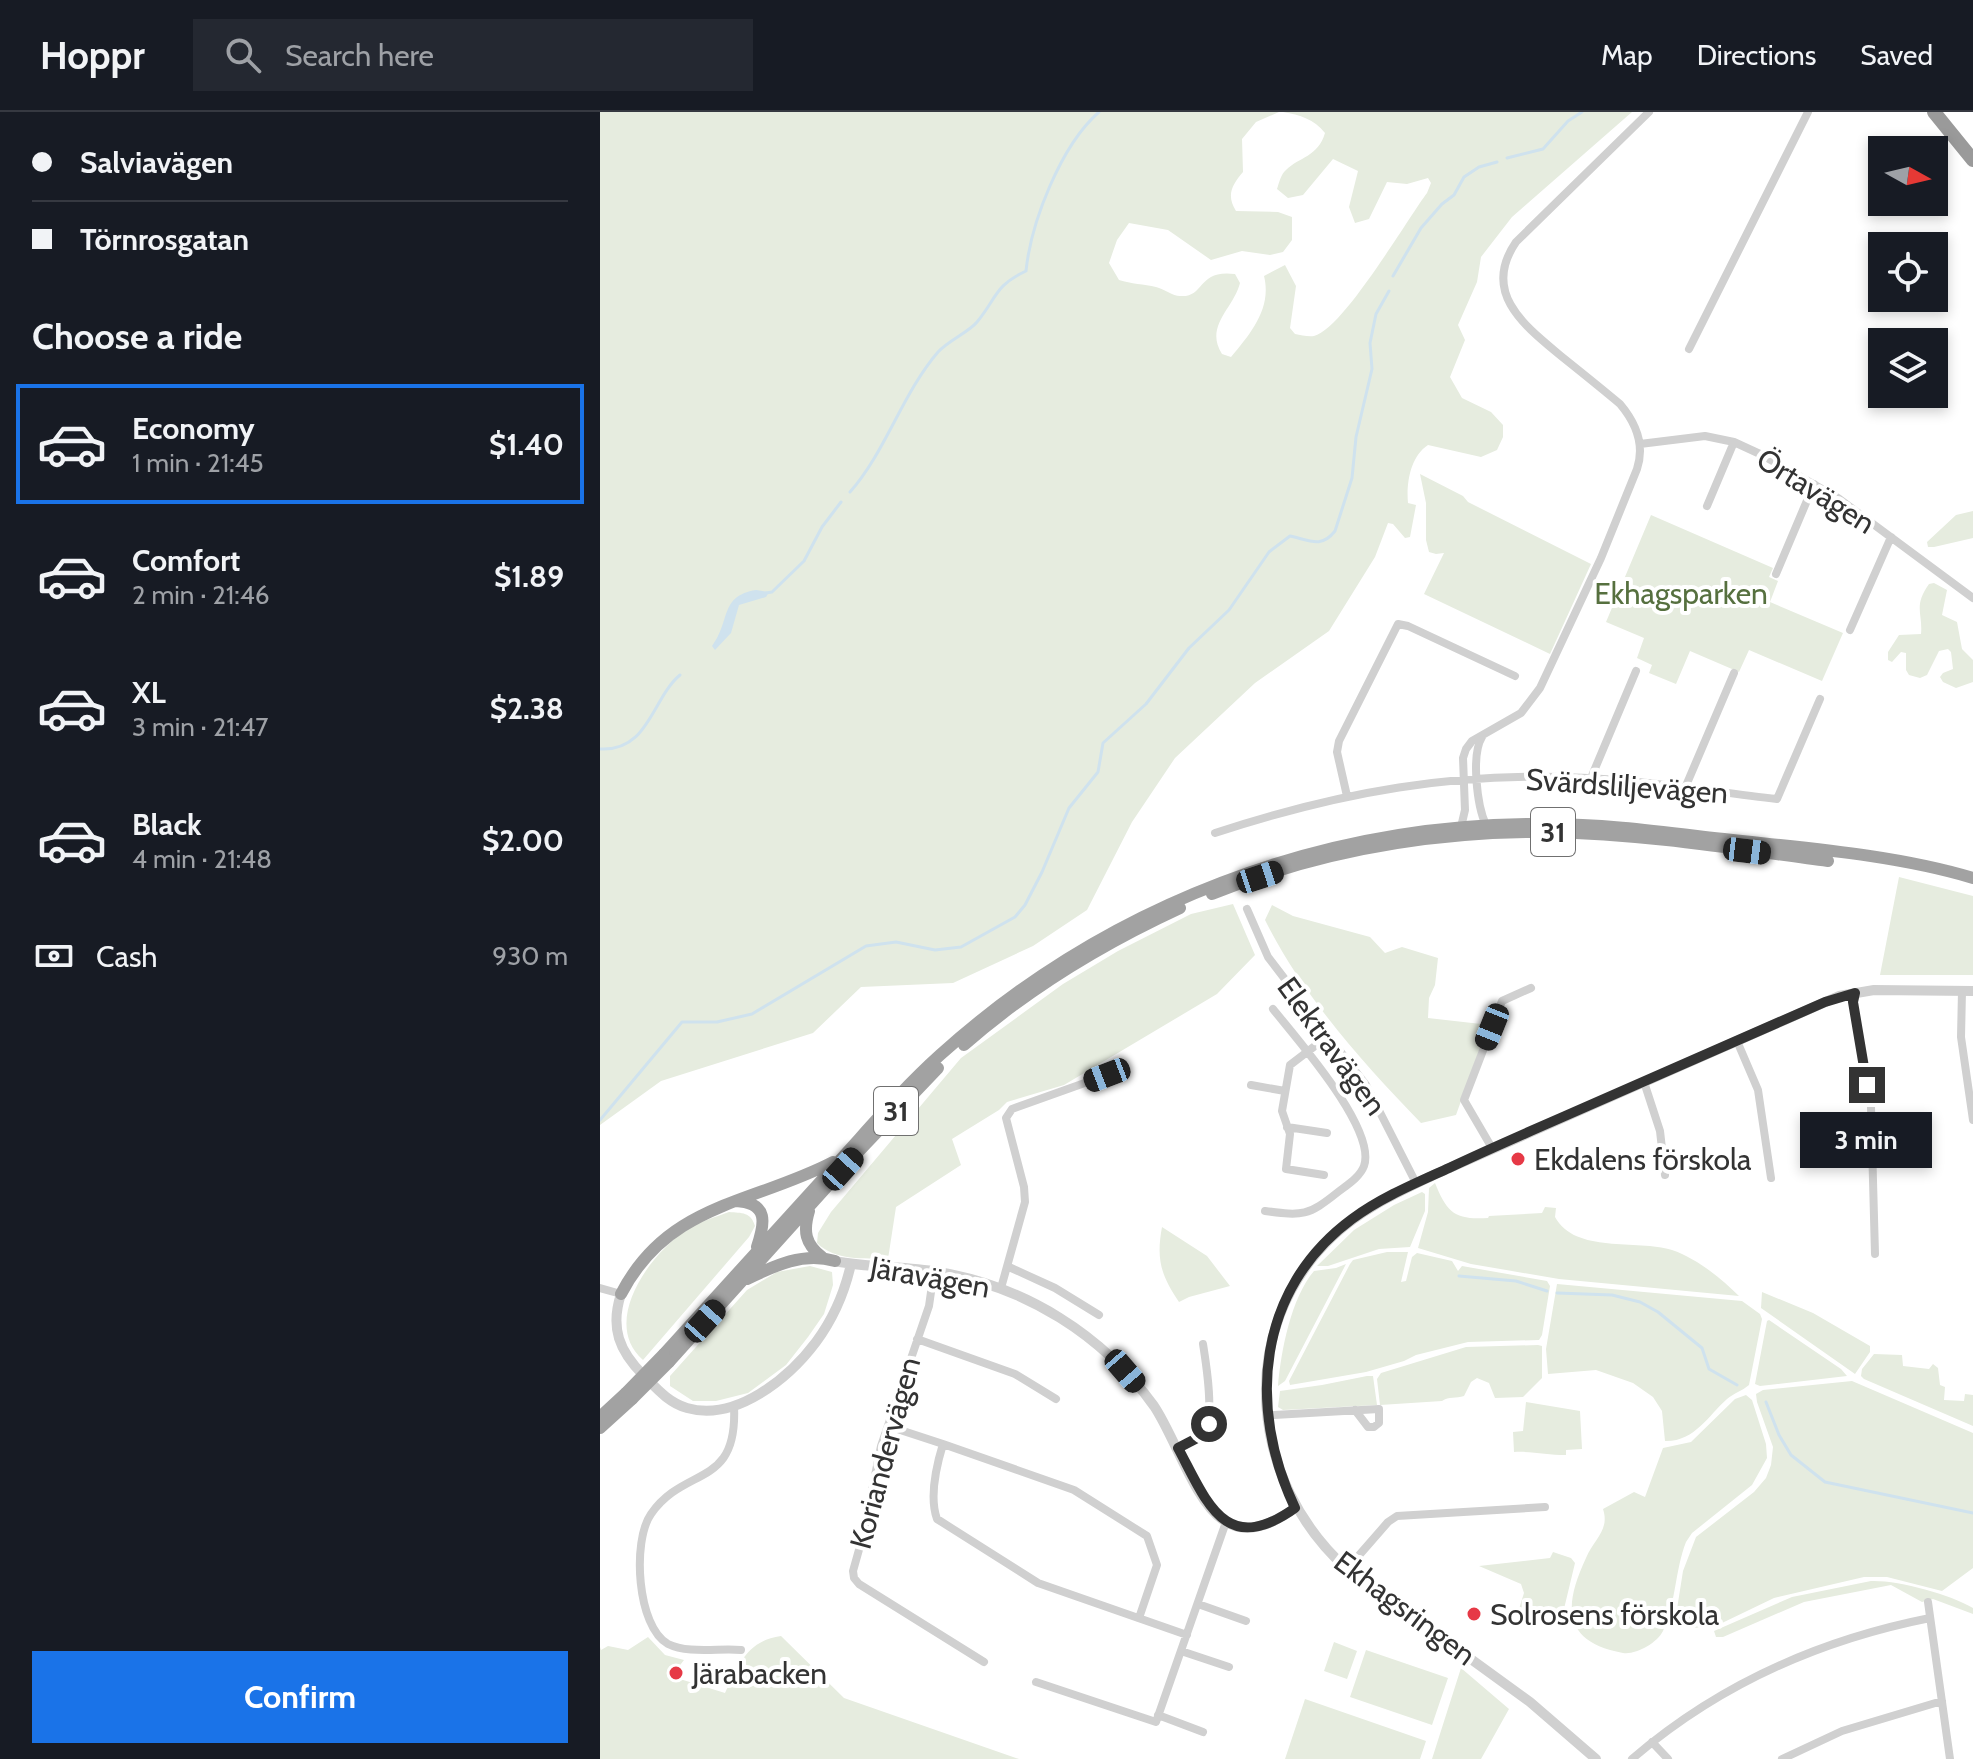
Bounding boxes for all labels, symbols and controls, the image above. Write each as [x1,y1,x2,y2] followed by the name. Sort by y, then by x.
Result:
[193,19,753,91] search box
[40,32,145,79] text: Hoppr
[221,33,265,77] icon: search
[285,37,434,74] text: Search here
[1601,38,1653,72] text: Map
[1697,38,1816,72] text: Directions
[1860,38,1933,72] text: Saved
[1868,136,1948,216] north arrow
[1868,136,1948,408] map controls
[80,144,233,181] text: Salviavägen
[80,221,249,258] text: Törnrosgatan
[1868,232,1948,312] button: locate
[32,314,242,358] text: Choose a ride
[1868,328,1948,408] button: layers
[36,408,108,480] icon: car
[132,410,255,447] text: Economy
[489,426,564,463] text: $1.40
[1750,440,1882,542] street label: Örtavägen
[132,447,264,479] text: 1 min · 21:45
[36,540,108,612] icon: car
[132,542,240,579] text: Comfort
[494,558,564,595] text: $1.89
[1594,575,1768,612] park label: Ekhagsparken
[132,579,270,611] text: 2 min · 21:46
[36,672,108,744] icon: car
[132,674,166,711] text: XL
[490,690,564,727] text: $2.38
[132,711,268,743] text: 3 min · 21:47
[1525,760,1729,812] street label: Svärdsliljevägen
[36,804,108,876] icon: car
[132,806,202,843] text: Black
[1531,808,1575,856] road number: 31
[482,822,564,859] text: $2.00
[1722,836,1772,866] car
[132,843,272,875] text: 4 min · 21:48
[1233,858,1287,896] car
[32,934,76,978] icon: cash
[96,938,158,975] text: Cash
[492,940,568,972] text: 930 m
[1270,970,1394,1122] street label: Elektravägen
[1472,1000,1512,1054] car
[1080,1055,1134,1095] car
[1849,1067,1885,1103] route end
[874,1087,918,1135] road number: 31
[1801,1113,1933,1169] callout: 3 min
[1834,1124,1898,1156] text: 3 min
[1534,1141,1752,1178] place label: Ekdalens förskola
[818,1143,868,1195] car
[1509,1150,1527,1168] marker: Ekdalens förskola
[866,1248,993,1306] street label: Järavägen
[680,1295,730,1347] car
[1100,1345,1150,1397] car
[842,1353,928,1553] street label: Koriandervägen
[1191,1406,1227,1442] route start
[1327,1543,1483,1673] street label: Ekhagsringen
[1490,1596,1720,1633] place label: Solrosens förskola
[1465,1605,1483,1623] marker: Solrosens förskola
[32,1651,568,1743] button: Confirm
[691,1655,827,1692] place label: Järabacken
[667,1664,685,1682] marker: Järabacken

